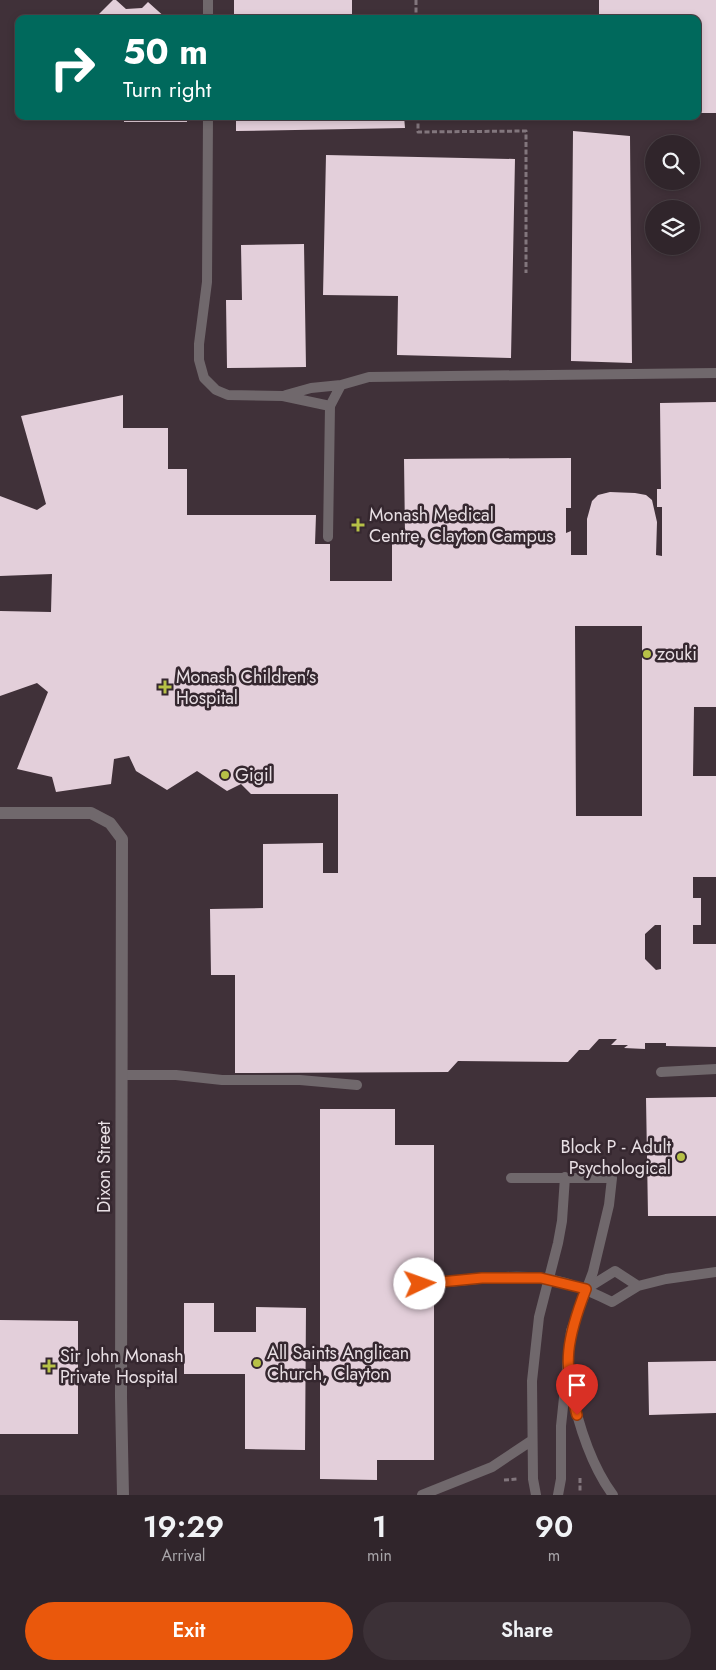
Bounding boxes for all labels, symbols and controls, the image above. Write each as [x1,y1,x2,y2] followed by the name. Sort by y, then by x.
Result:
[123,27,208,77] text: 50 m
[40,35,105,100] icon: right
[123,73,211,105] text: Turn right
[645,135,700,255] map controls
[645,135,700,190] button: search
[645,200,700,255] button: layers
[369,502,554,549] place label: Monash Medical Centre, Clayton Campus
[351,518,365,532] marker: Monash Medical Centre, Clayton Campus
[657,641,697,667] place label: zouki
[641,648,653,660] marker: zouki
[176,664,316,711] place label: Monash Children's Hospital
[158,680,172,694] marker: Monash Children's Hospital
[235,762,273,788] place label: Gigil
[219,769,231,781] marker: Gigil
[91,1120,117,1213] street label: Dixon Street
[561,1134,672,1181] place label: Block P - Adult Psychological
[675,1151,687,1163] marker: Block P - Adult Psychological
[393,1257,445,1309] position arrow
[267,1340,409,1387] place label: All Saints Anglican Church, Clayton
[60,1343,184,1390] place label: Sir John Monash Private Hospital
[251,1357,263,1369] marker: All Saints Anglican Church, Clayton
[42,1359,56,1373] marker: Sir John Monash Private Hospital
[556,1364,598,1415] pin
[563,1371,591,1399] icon: arrive
[143,1505,224,1548] text: 19:29
[372,1505,387,1548] text: 1
[535,1505,573,1548] text: 90
[161,1544,206,1567] text: Arrival
[367,1544,392,1567] text: min
[548,1544,560,1567] text: m
[25,1602,353,1660] button: Exit
[363,1602,691,1660] button: Share

